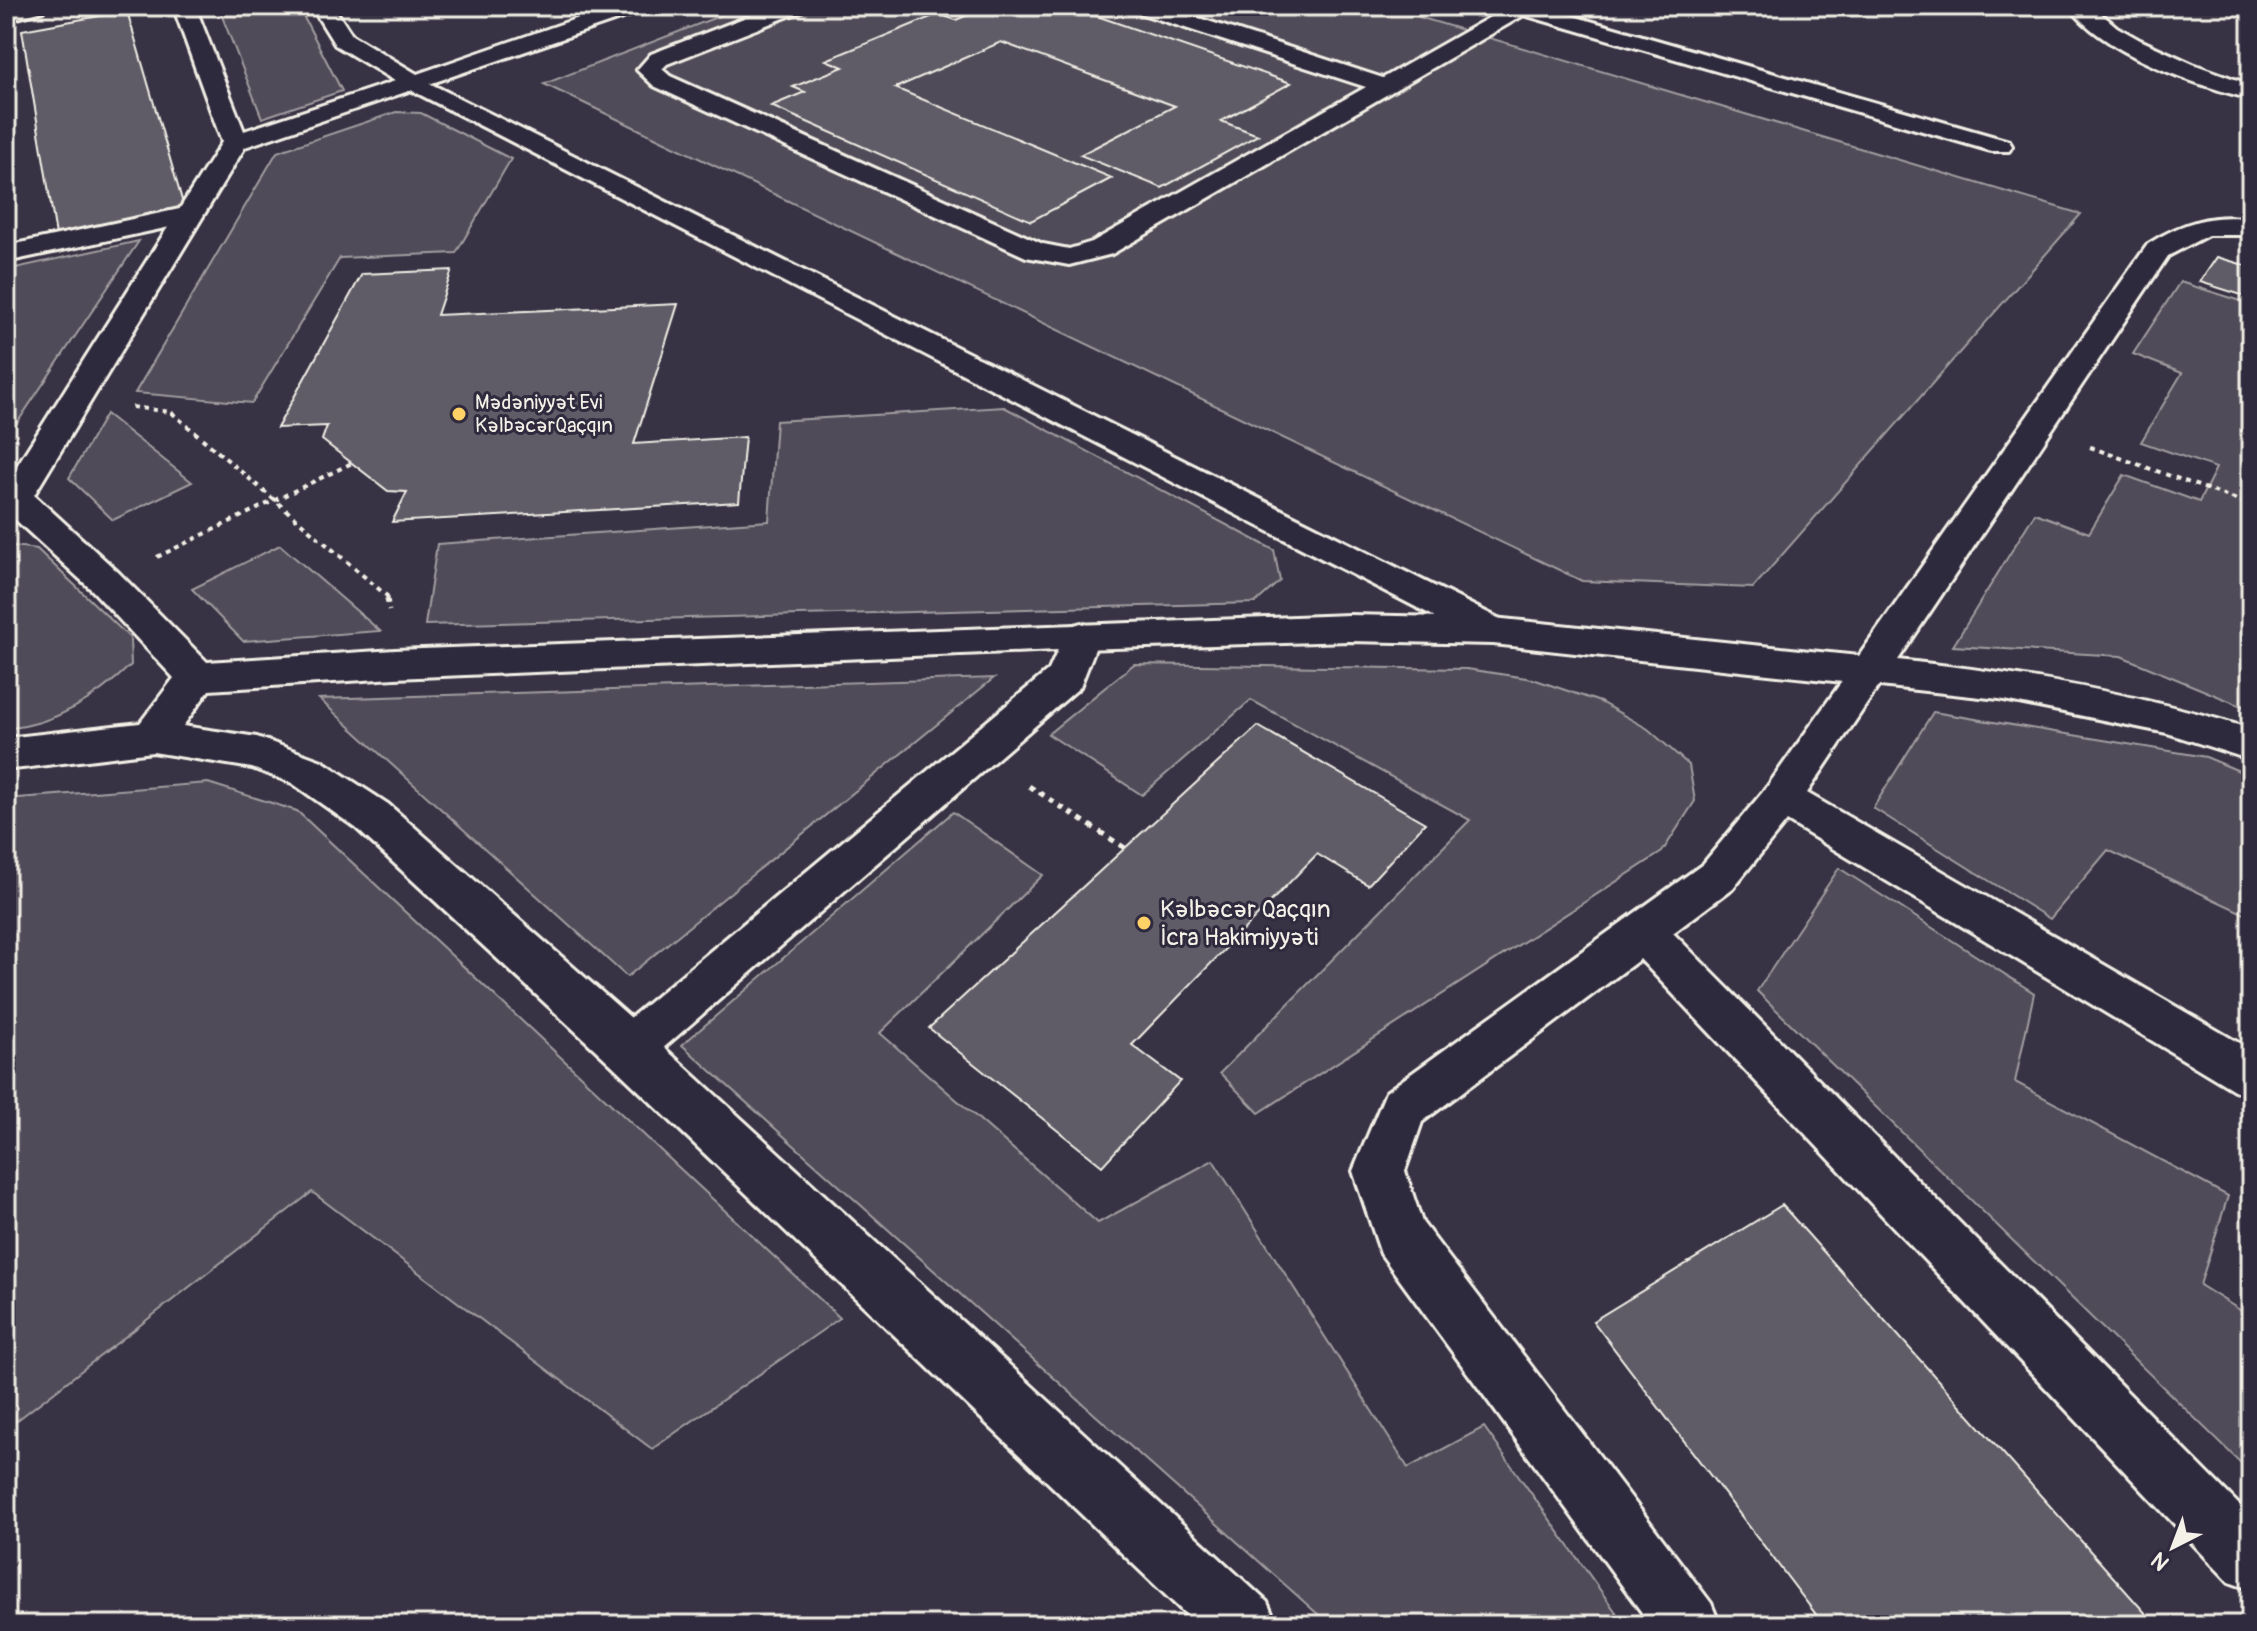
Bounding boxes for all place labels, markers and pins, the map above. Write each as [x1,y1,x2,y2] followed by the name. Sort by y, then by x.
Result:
[475,390,613,438] place label: Mədəniyyət Evi KəlbəcərQaçqın
[450,405,468,423] marker: Mədəniyyət Evi KəlbəcərQaçqın
[1160,895,1331,952] place label: Kəlbəcər Qaçqın İcra Hakimiyyəti
[1135,914,1153,932] marker: Kəlbəcər Qaçqın İcra Hakimiyyəti

